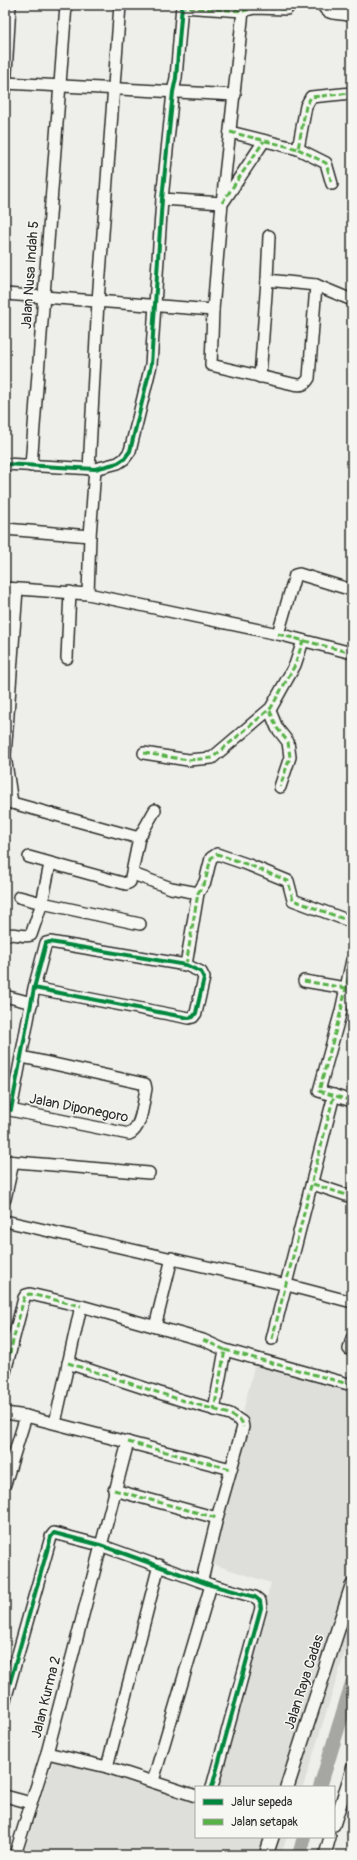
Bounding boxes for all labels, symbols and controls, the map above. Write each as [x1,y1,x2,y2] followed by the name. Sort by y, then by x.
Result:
[18,220,42,330] street label: Jalan Nusa Indah 5
[28,1090,130,1126] street label: Jalan Diponegoro
[281,1632,328,1731] street label: Jalan Raya Cadas
[28,1654,64,1740] street label: Jalan Kurma 2
[195,1786,335,1838] legend
[231,1795,293,1810] text: Jalur sepeda
[231,1815,298,1830] text: Jalan setapak

